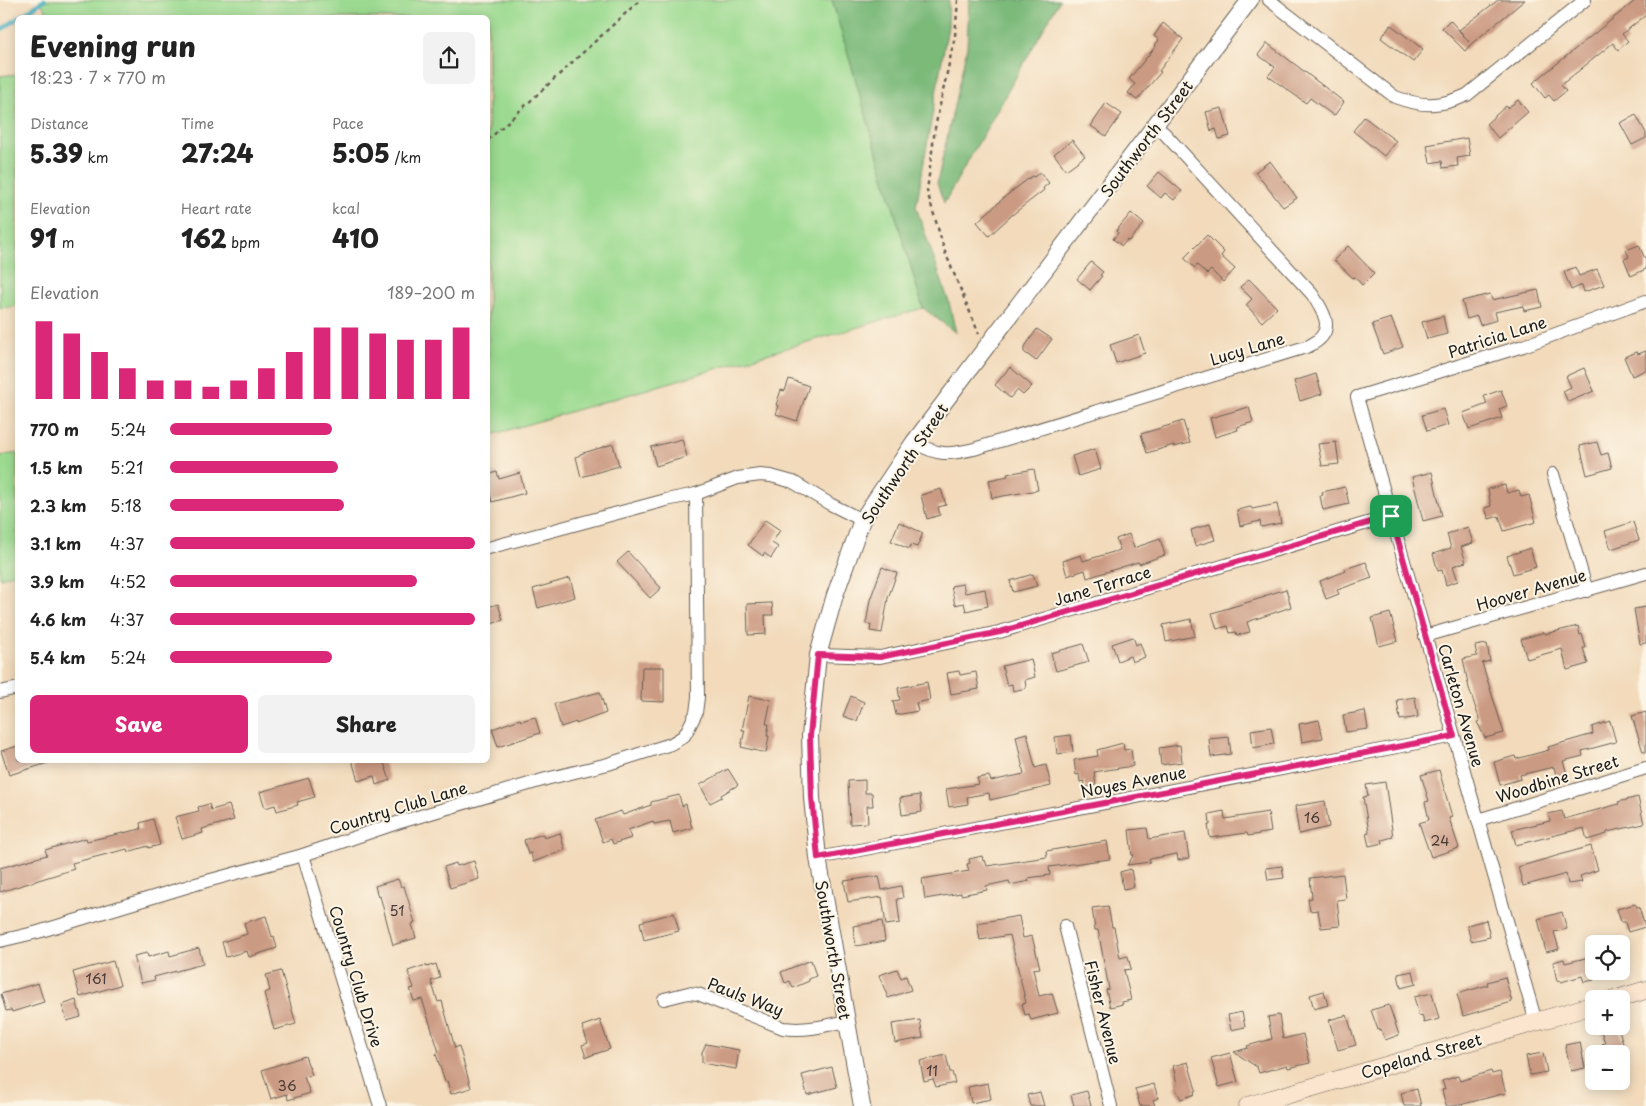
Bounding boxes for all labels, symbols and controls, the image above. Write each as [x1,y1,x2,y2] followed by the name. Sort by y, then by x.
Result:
[30,24,196,67] text: Evening run
[423,32,475,84] button: share
[30,65,166,89] text: 18:23 · 7 × 770 m
[1094,74,1198,201] street label: Southworth Street
[30,113,89,134] text: Distance
[181,113,214,134] text: Time
[332,113,364,134] text: Pace
[30,134,83,172] text: 5.39
[181,134,253,172] text: 27:24
[332,134,390,172] text: 5:05
[83,147,109,168] text: km
[390,147,421,168] text: /km
[30,198,90,219] text: Elevation
[181,198,252,219] text: Heart rate
[332,198,360,219] text: kcal
[30,219,57,257] text: 91
[181,219,227,257] text: 162
[332,219,379,257] text: 410
[57,232,74,253] text: m
[227,232,260,253] text: bpm
[30,280,99,304] text: Elevation
[387,280,475,304] text: 189–200 m
[1445,309,1549,363] street label: Patricia Lane
[1207,325,1287,371] street label: Lucy Lane
[855,398,954,528] street label: Southworth Street
[30,417,79,441] text: 770 m
[110,417,146,441] text: 5:24
[30,455,83,479] text: 1.5 km
[110,455,143,479] text: 5:21
[30,493,86,517] text: 2.3 km
[110,493,142,517] text: 5:18
[1370,495,1412,537] pin
[1377,502,1405,530] icon: arrive
[30,531,81,555] text: 3.1 km
[110,531,144,555] text: 4:37
[1051,559,1153,611] street label: Jane Terrace
[1473,562,1589,616] street label: Hoover Avenue
[30,569,85,593] text: 3.9 km
[110,569,146,593] text: 4:52
[30,607,86,631] text: 4.6 km
[110,607,144,631] text: 4:37
[1433,641,1491,770] street label: Carleton Avenue
[30,645,85,669] text: 5.4 km
[110,645,146,669] text: 5:24
[30,695,248,753] button: Save
[258,695,475,753] button: Share
[1493,748,1622,808] street label: Woodbine Street
[1078,759,1188,803] street label: Noyes Avenue
[326,775,470,839] street label: Country Club Lane
[1304,807,1320,828] house number: 16
[1431,830,1449,851] house number: 24
[810,879,858,1022] street label: Southworth Street
[390,900,404,921] house number: 51
[324,902,390,1050] street label: Country Club Drive
[1585,935,1630,1090] map controls
[1585,935,1630,980] button: locate
[1079,957,1129,1067] street label: Fisher Avenue
[86,968,106,989] house number: 161
[704,970,788,1022] street label: Pauls Way
[1585,990,1630,1035] button: +
[1358,1026,1485,1084] street label: Copeland Street
[1585,1045,1630,1090] button: −
[926,1060,938,1081] house number: 11
[277,1075,297,1096] house number: 36

